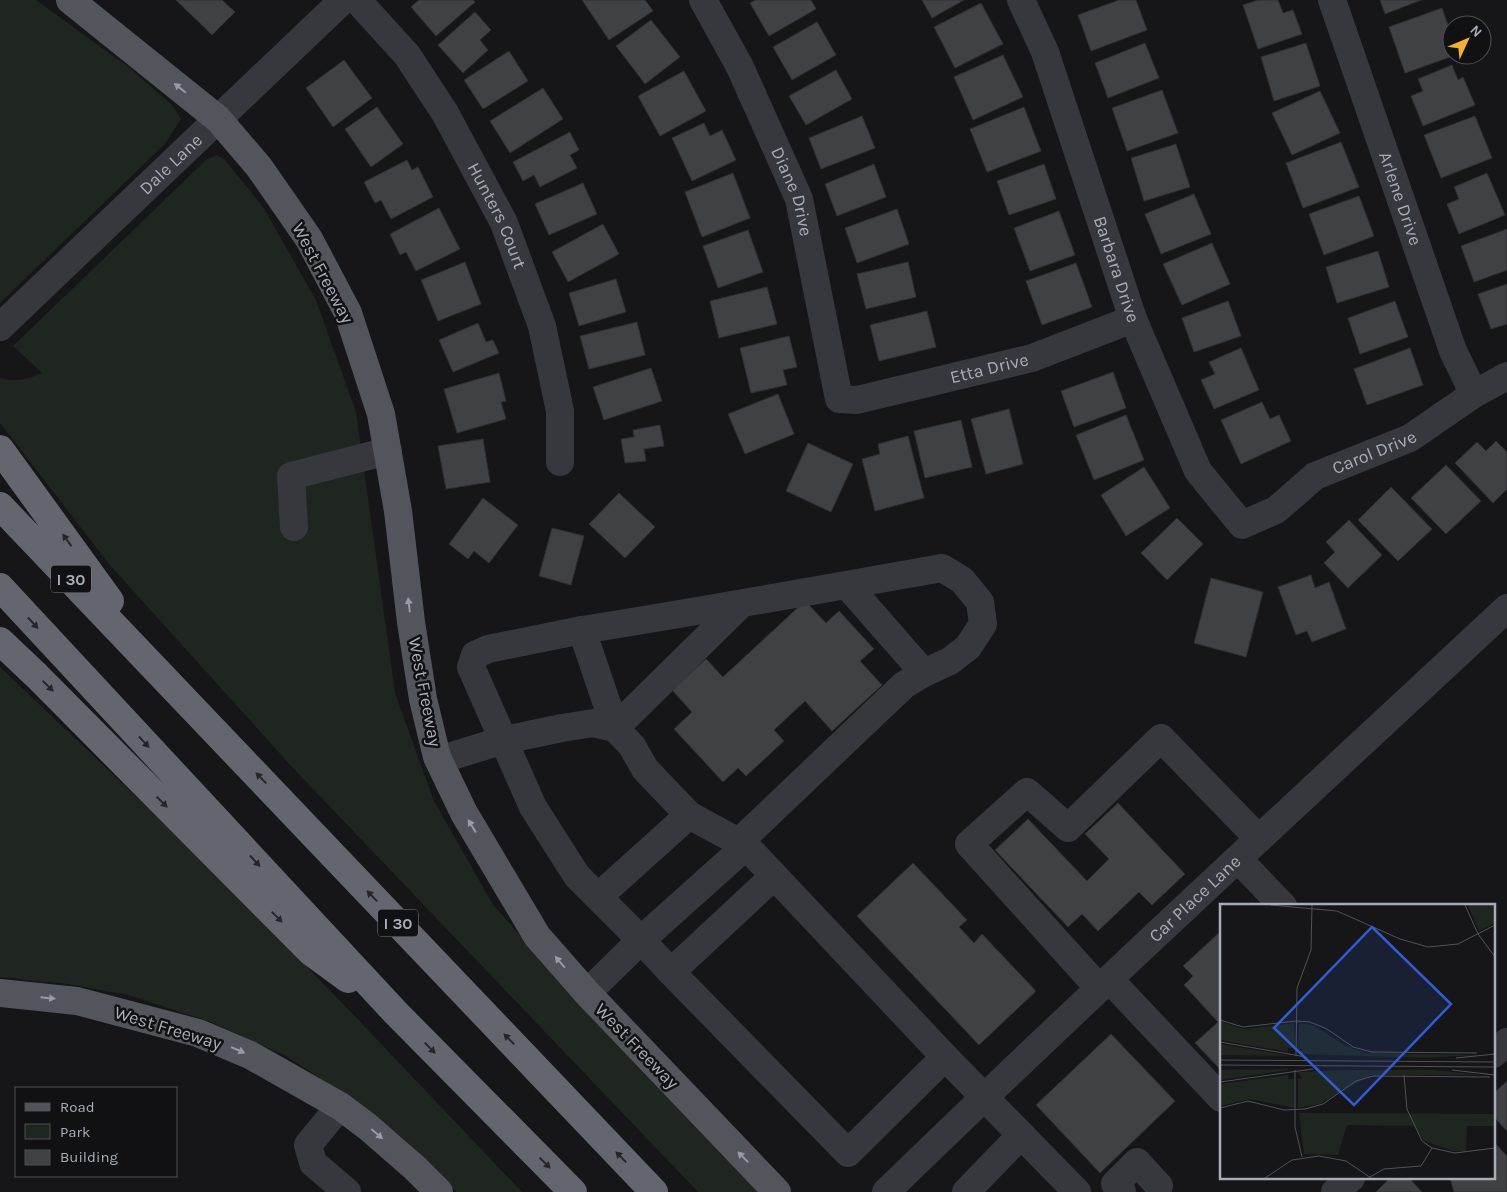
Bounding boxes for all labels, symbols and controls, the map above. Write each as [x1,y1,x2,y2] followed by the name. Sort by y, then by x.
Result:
[1442,15,1492,65] north arrow
[1466,22,1486,41] text: N
[174,83,187,94] one-way arrow
[135,129,207,199] street label: Dale Lane
[766,143,817,238] street label: Diane Drive
[1374,149,1427,248] street label: Arlene Drive
[463,159,531,272] street label: Hunters Court
[1089,213,1144,325] street label: Barbara Drive
[287,219,359,328] street label: West Freeway
[948,348,1031,388] street label: Etta Drive
[1329,426,1421,479] street label: Carol Drive
[61,534,72,547] one-way arrow
[51,566,91,592] road number: I 30
[405,596,413,612] one-way arrow
[27,616,39,628] one-way arrow
[404,635,447,749] street label: West Freeway
[42,680,54,692] one-way arrow
[138,735,150,747] one-way arrow
[255,772,267,784] one-way arrow
[156,796,168,808] one-way arrow
[467,820,476,833] one-way arrow
[1144,850,1245,947] street label: Car Place Lane
[249,854,261,866] one-way arrow
[366,890,378,902] one-way arrow
[1220,904,1494,1180] inset map
[378,910,418,936] road number: I 30
[270,911,282,923] one-way arrow
[554,957,566,969] one-way arrow
[41,995,57,1003] one-way arrow
[591,998,684,1094] street label: West Freeway
[112,1001,225,1055] street label: West Freeway
[503,1033,515,1045] one-way arrow
[424,1041,436,1053] one-way arrow
[231,1047,245,1055] one-way arrow
[15,1087,178,1177] legend
[60,1098,95,1116] text: Road
[60,1123,90,1141] text: Park
[370,1128,382,1140] one-way arrow
[60,1148,118,1166] text: Building
[615,1151,627,1163] one-way arrow
[737,1151,749,1163] one-way arrow
[539,1157,551,1169] one-way arrow

